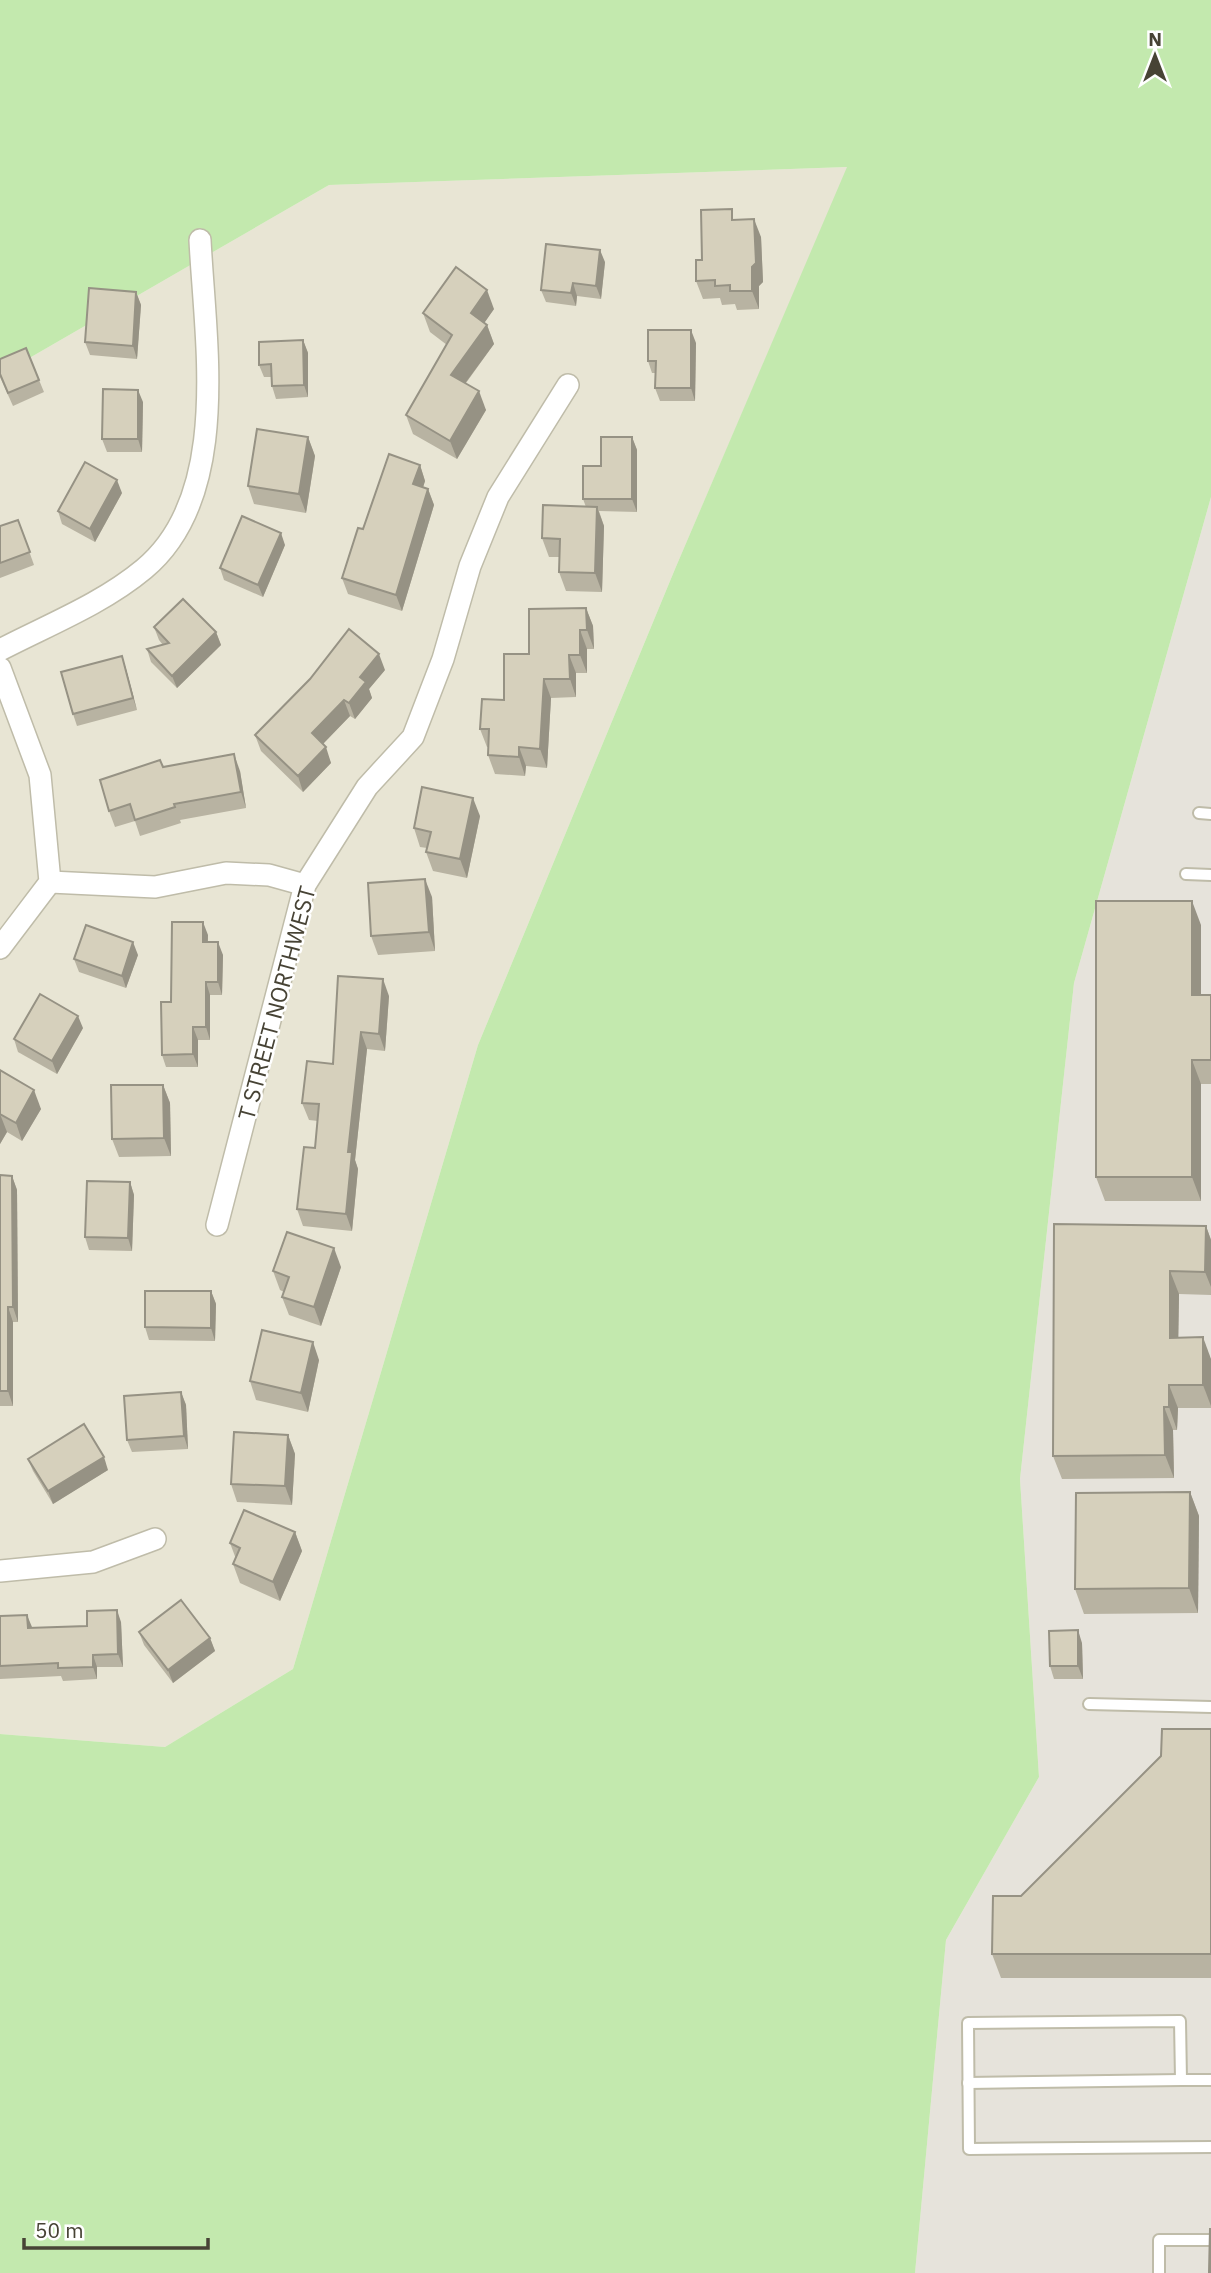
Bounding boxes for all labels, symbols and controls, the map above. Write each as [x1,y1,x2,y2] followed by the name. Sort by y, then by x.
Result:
[1120,21,1190,91] north arrow
[1148,27,1162,51] text: N
[230,883,322,1123] street label: T STREET NORTHWEST
[24,2206,208,2250] scale bar
[35,2216,84,2244] text: 50 m

